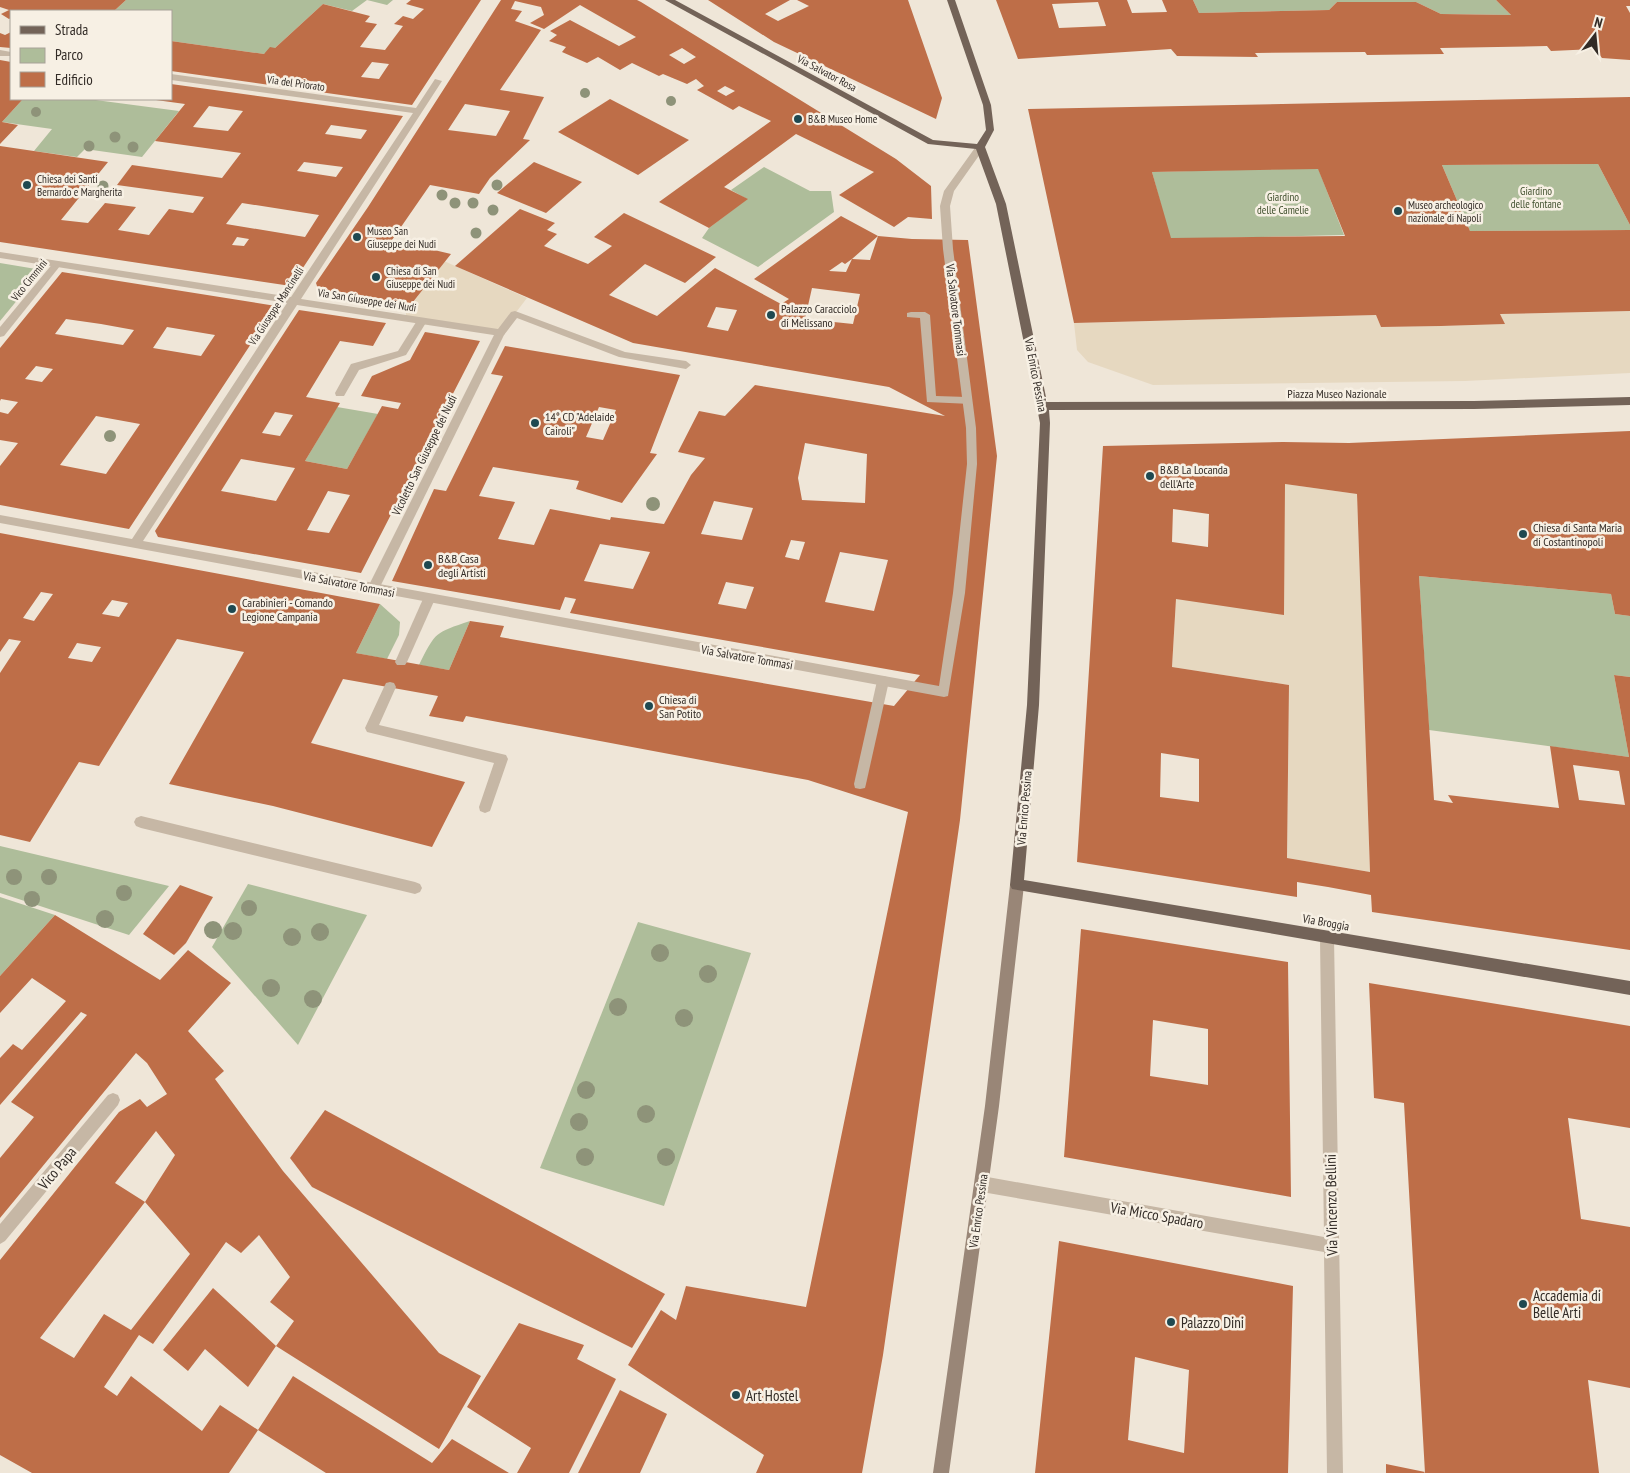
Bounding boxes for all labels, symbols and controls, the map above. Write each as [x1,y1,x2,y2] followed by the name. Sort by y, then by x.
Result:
[10,10,172,100] legend
[1570,10,1620,60] north arrow
[1592,13,1605,32] text: N
[55,20,88,39] text: Strada
[55,45,83,64] text: Parco
[794,51,859,95] street label: Via Salvator Rosa
[55,70,93,89] text: Edificio
[265,72,326,94] street label: Via del Priorato
[808,112,878,126] place label: B&B Museo Home
[792,113,804,125] marker: B&B Museo Home
[37,172,122,199] place label: Chiesa dei Santi Bernardo e Margherita
[21,179,33,191] marker: Chiesa dei Santi Bernardo e Margherita
[1511,184,1562,211] park label: Giardino delle fontane
[1257,190,1309,217] park label: Giardino delle Camelie
[1408,198,1484,225] place label: Museo archeologico nazionale di Napoli
[1392,205,1404,217] marker: Museo archeologico nazionale di Napoli
[367,224,436,251] place label: Museo San Giuseppe dei Nudi
[351,231,363,243] marker: Museo San Giuseppe dei Nudi
[7,256,50,304] street label: Vico Cimmini
[943,262,969,357] street label: Via Salvatore Tommasi
[245,264,307,349] street label: Via Giuseppe Mancinelli
[386,264,455,291] place label: Chiesa di San Giuseppe dei Nudi
[370,271,382,283] marker: Chiesa di San Giuseppe dei Nudi
[316,285,417,315] street label: Via San Giuseppe dei Nudi
[781,301,857,330] place label: Palazzo Caracciolo di Melissano
[765,309,777,321] marker: Palazzo Caracciolo di Melissano
[1021,336,1050,413] street label: Via Enrico Pessina
[1287,386,1387,401] street label: Piazza Museo Nazionale
[388,392,460,519] street label: Vicoletto San Giuseppe dei Nudi
[545,409,615,438] place label: 14° CD "Adelaide Cairoli"
[529,417,541,429] marker: 14° CD "Adelaide Cairoli"
[1160,462,1228,491] place label: B&B La Locanda dell'Arte
[1144,470,1156,482] marker: B&B La Locanda dell'Arte
[1533,520,1622,549] place label: Chiesa di Santa Maria di Costantinopoli
[1517,528,1529,540] marker: Chiesa di Santa Maria di Costantinopoli
[438,551,486,580] place label: B&B Casa degli Artisti
[422,559,434,571] marker: B&B Casa degli Artisti
[301,568,396,600] street label: Via Salvatore Tommasi
[242,595,333,624] place label: Carabinieri - Comando Legione Campania
[226,603,238,615] marker: Carabinieri - Comando Legione Campania
[699,641,794,672] street label: Via Salvatore Tommasi
[659,692,701,721] place label: Chiesa di San Potito
[643,700,655,712] marker: Chiesa di San Potito
[1013,770,1035,847] street label: Via Enrico Pessina
[1300,910,1351,934] street label: Via Broggia
[33,1143,80,1194] street label: Vico Papa
[1321,1154,1341,1257] street label: Via Vincenzo Bellini
[965,1173,991,1250] street label: Via Enrico Pessina
[1108,1197,1205,1233] street label: Via Micco Spadaro
[1533,1286,1601,1322] place label: Accademia di Belle Arti
[1517,1298,1529,1310] marker: Accademia di Belle Arti
[1181,1313,1244,1332] place label: Palazzo Dini
[1165,1316,1177,1328] marker: Palazzo Dini
[746,1386,799,1405] place label: Art Hostel
[730,1389,742,1401] marker: Art Hostel

